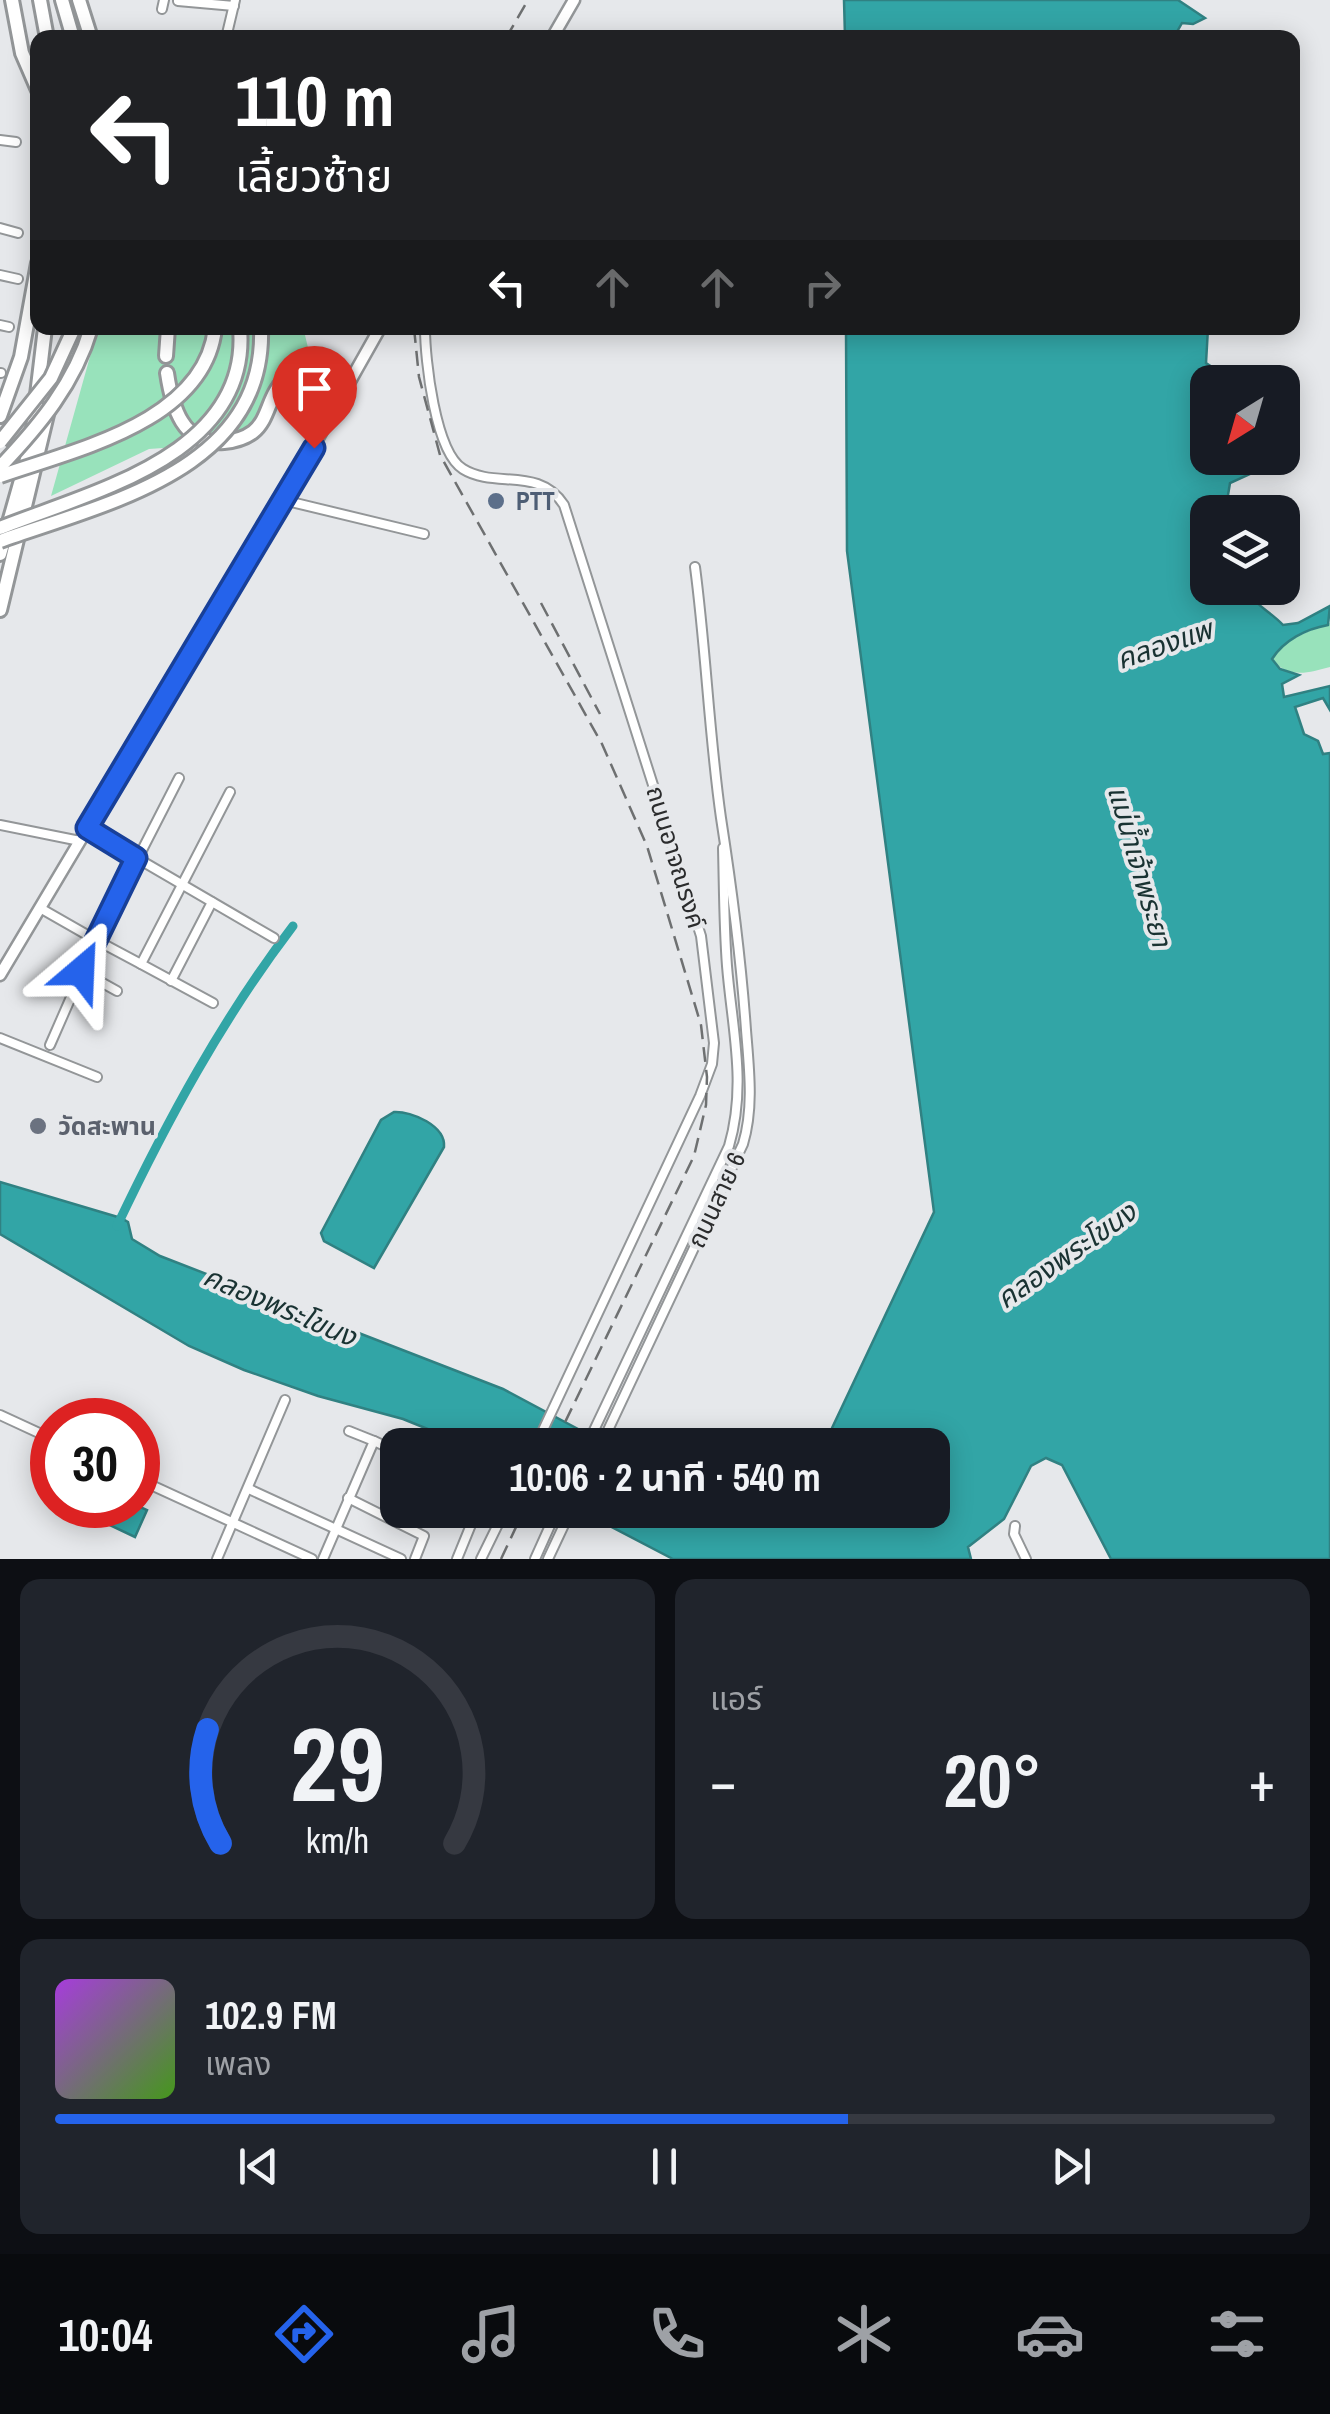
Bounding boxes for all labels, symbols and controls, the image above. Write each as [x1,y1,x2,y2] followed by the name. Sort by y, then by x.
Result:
[235,54,395,148] text: 110 m
[70,70,200,200] icon: left
[235,145,392,206] text: เลี้ยวซ้าย
[480,260,535,315] icon: left
[585,260,640,315] icon: ahead
[690,260,745,315] icon: ahead
[795,260,850,315] icon: right
[272,346,357,449] pin
[287,361,342,416] icon: arrive
[1190,365,1300,475] north arrow
[1190,365,1300,605] map controls
[516,484,555,518] place label: PTT
[485,490,507,512] marker: PTT
[1190,495,1300,605] button: layers
[1111,609,1220,678] water label: คลองแพ
[1099,781,1182,953] water label: แม่น้ำเจ้าพระยา
[638,782,714,932] street label: ถนนอาจณรงค์
[29,919,133,1023] position arrow
[58,1109,156,1143] place label: วัดสะพาน
[27,1115,49,1137] marker: วัดสะพาน
[679,1147,753,1253] street label: ถนนสาย 6
[988,1192,1145,1317] water label: คลองพระโขนง
[198,1257,364,1356] water label: คลองพระโขนง
[30,1398,160,1528] speed limit sign: 30
[509,1452,821,1503] text: 10:06 · 2 นาที · 540 m
[710,1677,762,1720] text: แอร์
[290,1693,385,1833] text: 29
[943,1729,1042,1830] text: 20°
[710,1744,736,1818] text: −
[1249,1744,1275,1818] text: +
[306,1816,369,1864] text: km/h
[205,1990,337,2041] text: 102.9 FM
[205,2042,272,2085] text: เพลง
[231,2139,286,2194] icon: previous
[637,2139,692,2194] icon: pause
[1044,2139,1099,2194] icon: next
[269,2299,339,2369] icon: directions
[456,2299,526,2369] icon: music
[642,2299,712,2369] icon: phone
[829,2299,899,2369] icon: climate
[1015,2299,1085,2369] icon: car
[1202,2299,1272,2369] icon: filters
[58,2304,153,2365] text: 10:04

